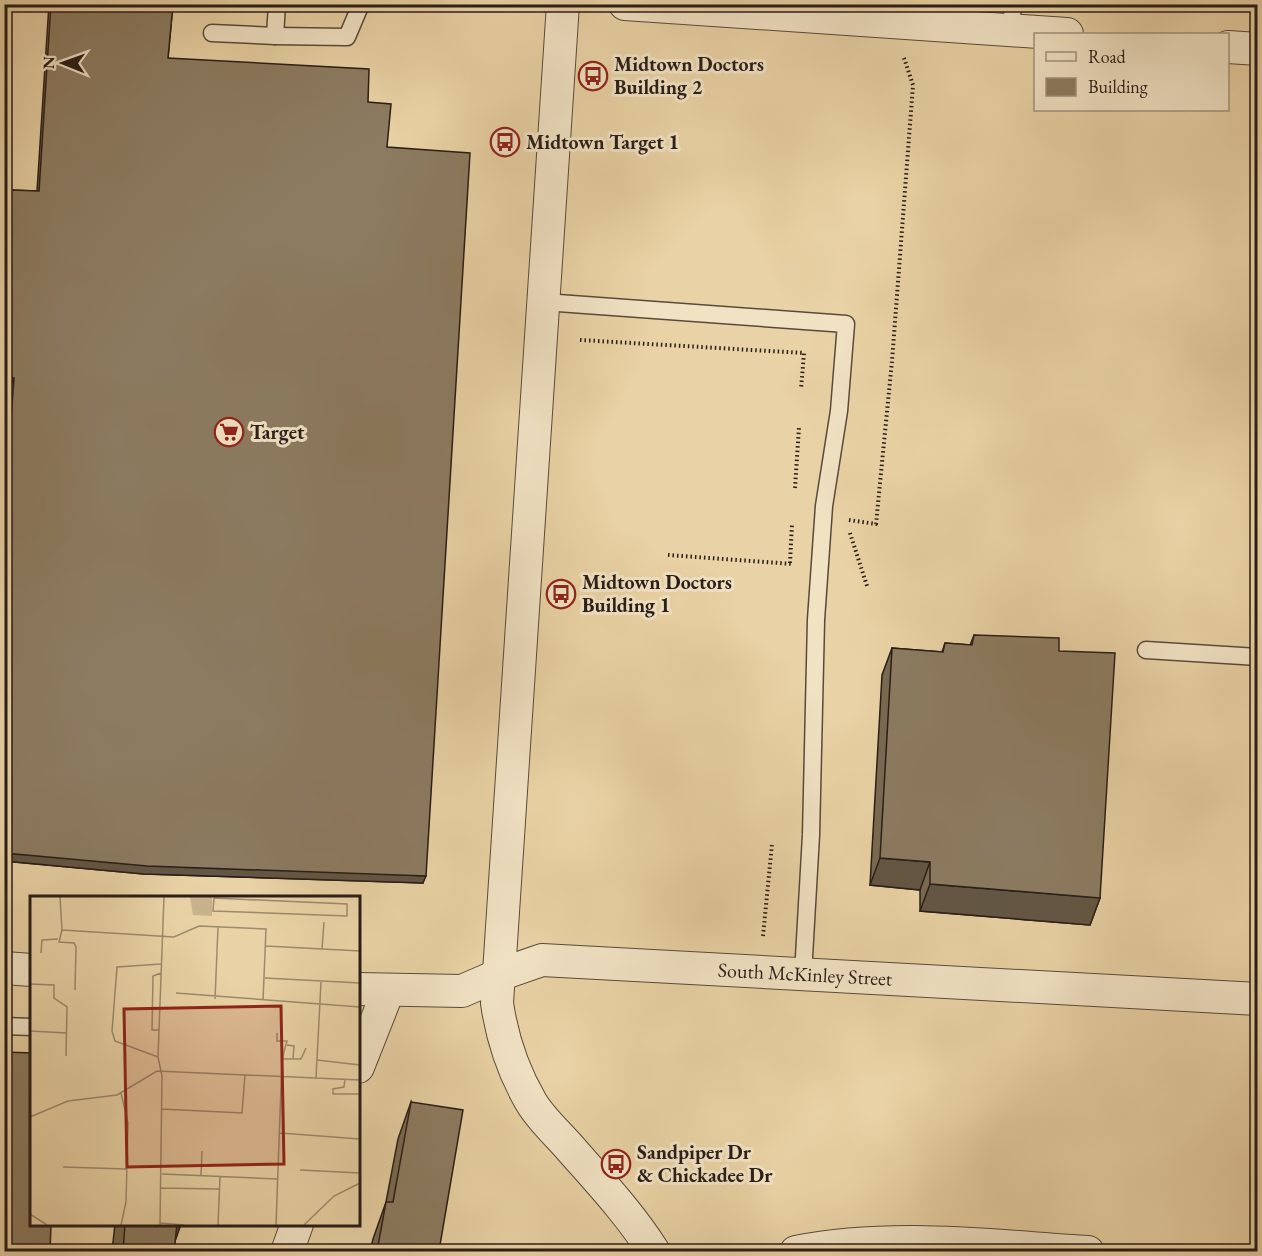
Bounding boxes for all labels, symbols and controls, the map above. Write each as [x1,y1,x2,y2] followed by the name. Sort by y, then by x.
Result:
[33,33,93,93] north arrow
[1034,33,1229,111] legend
[1088,45,1127,68] text: Road
[614,51,764,100] place label: Midtown Doctors Building 2
[38,56,59,69] text: N
[577,60,609,92] bus stop icon: Midtown Doctors Building 2
[1088,75,1148,98] text: Building
[489,126,521,158] bus stop icon: Midtown Target 1
[526,129,679,155] place label: Midtown Target 1
[213,416,245,448] supermarket icon: Target
[250,419,305,445] place label: Target
[582,569,732,618] place label: Midtown Doctors Building 1
[545,578,577,610] bus stop icon: Midtown Doctors Building 1
[30,896,360,1226] inset map
[717,956,894,992] street label: South McKinley Street
[637,1139,773,1188] place label: Sandpiper Dr & Chickadee Dr
[600,1148,632,1180] bus stop icon: Sandpiper Dr & Chickadee Dr

